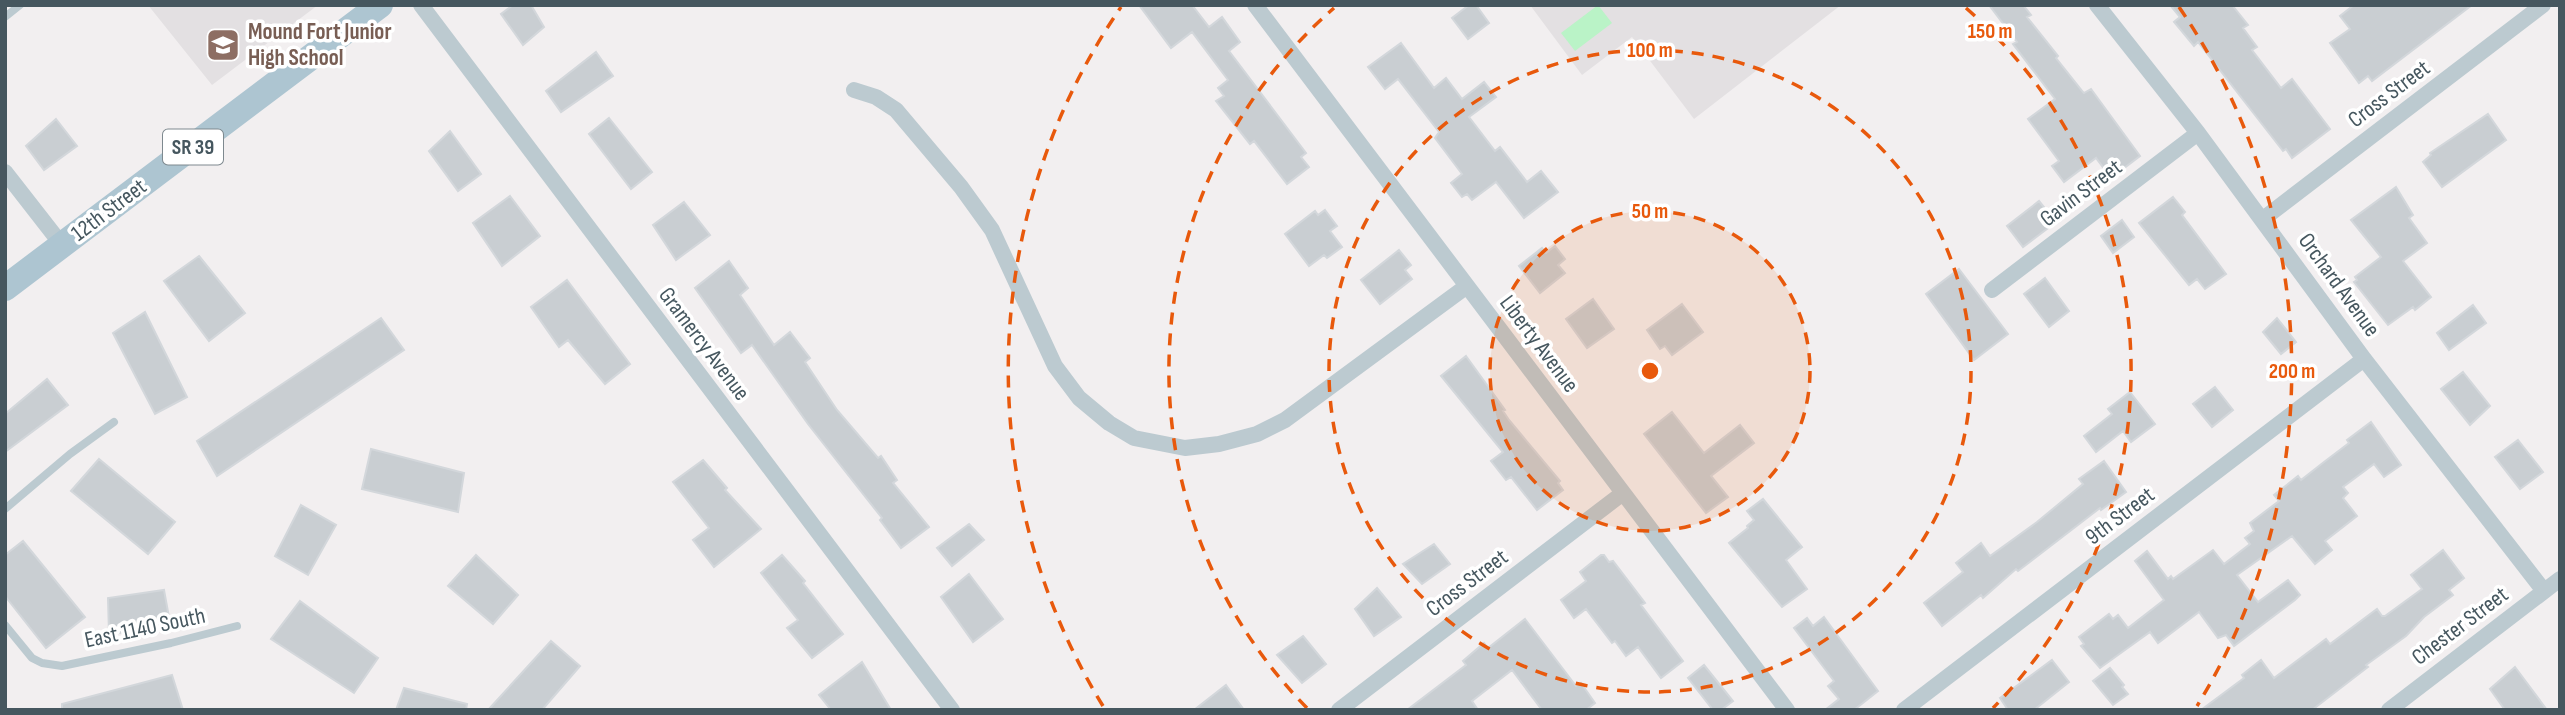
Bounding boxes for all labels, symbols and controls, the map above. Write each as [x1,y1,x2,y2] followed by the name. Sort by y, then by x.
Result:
[248,18,392,72] place label: Mound Fort Junior High School
[1968,19,2012,44] text: 150 m
[204,26,242,64] school or university icon: Mound Fort Junior High School
[1627,38,1673,63] text: 100 m
[2343,54,2435,134] street label: Cross Street
[163,130,223,164] road number: SR 39
[2035,153,2127,233] street label: Gavin Street
[66,173,152,247] street label: 12th Street
[1632,199,1668,224] text: 50 m
[2292,228,2386,342] street label: Orchard Avenue
[652,282,756,406] street label: Gramercy Avenue
[1493,290,1585,398] street label: Liberty Avenue
[1638,359,1662,383] centre of rings
[2269,359,2315,384] text: 200 m
[2080,481,2160,551] street label: 9th Street
[1421,543,1513,623] street label: Cross Street
[2406,581,2514,671] street label: Chester Street
[82,602,208,654] street label: East 1140 South

